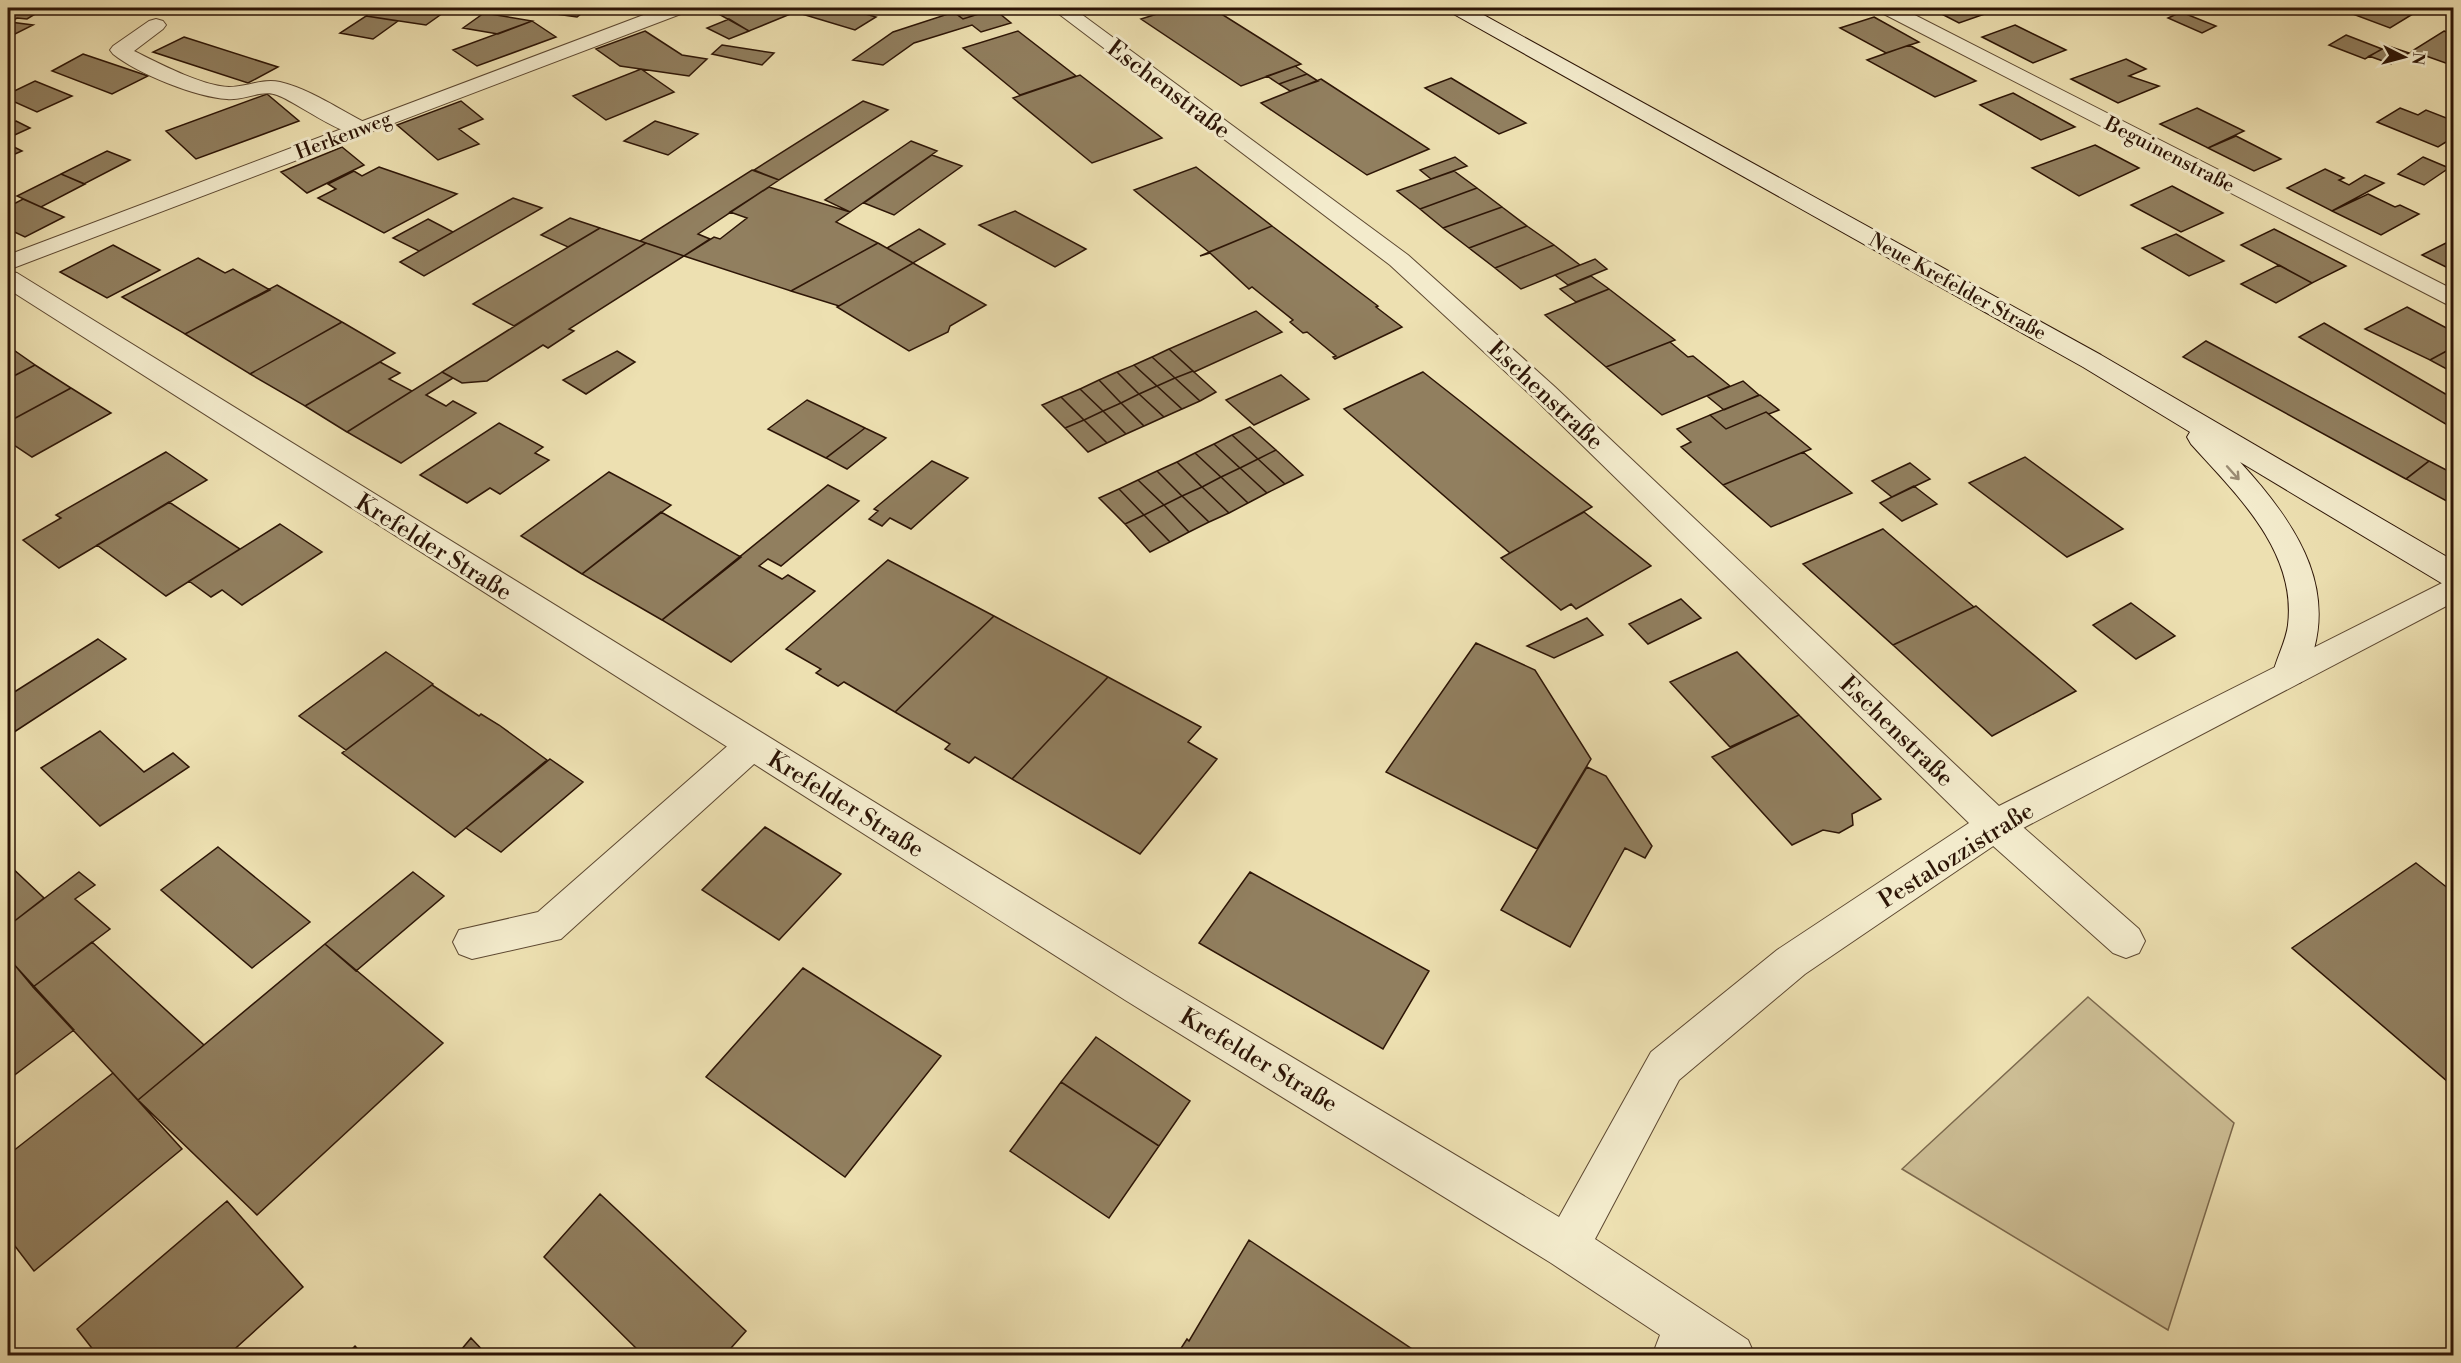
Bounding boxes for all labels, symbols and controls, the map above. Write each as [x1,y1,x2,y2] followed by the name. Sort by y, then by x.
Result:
[2374,27,2434,87] north arrow
[1101,34,1236,146] street label: Eschenstraße
[2407,51,2429,66] text: N
[292,106,396,166] street label: Herkenweg
[2099,111,2238,199] street label: Beguinenstraße
[1864,228,2050,347] street label: Neue Krefelder Straße
[1481,335,1609,457] street label: Eschenstraße
[2226,465,2240,480] one-way arrow
[350,488,517,608] street label: Krefelder Straße
[1833,670,1960,794] street label: Eschenstraße
[762,745,929,865] street label: Krefelder Straße
[1873,796,2040,916] street label: Pestalozzistraße
[1174,1002,1343,1120] street label: Krefelder Straße

